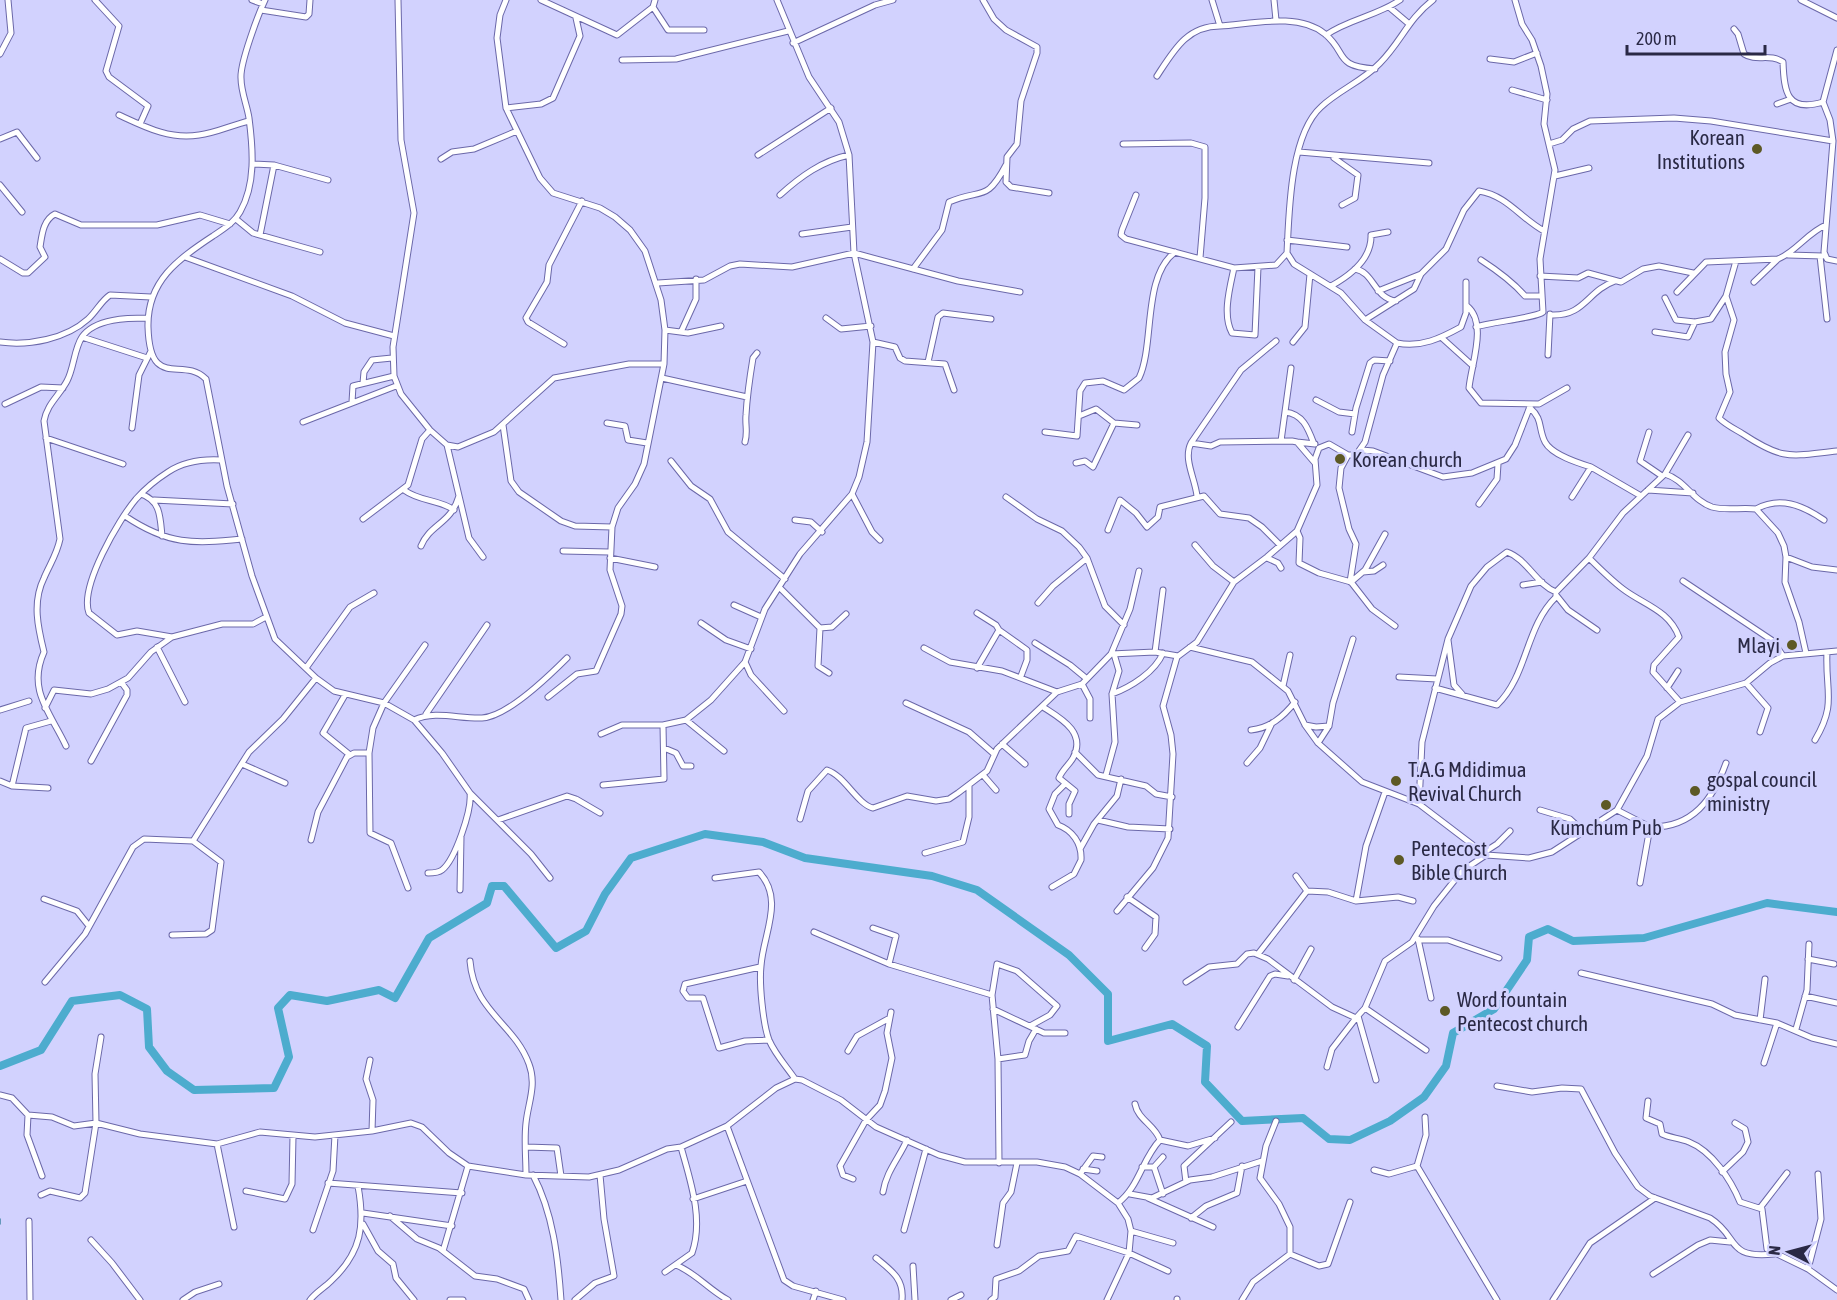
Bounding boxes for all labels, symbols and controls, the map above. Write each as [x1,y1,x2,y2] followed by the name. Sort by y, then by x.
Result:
[1627,18,1765,56] scale bar
[1636,28,1677,49] text: 200 m
[1657,125,1745,173] place label: Korean Institutions
[1750,142,1764,156] marker: Korean Institutions
[1352,447,1463,471] place label: Korean church
[1333,452,1347,466] marker: Korean church
[1737,633,1780,657] place label: Mlayi
[1785,638,1799,652] marker: Mlayi
[1408,757,1527,805] place label: T.A.G Mdidimua Revival Church
[1707,767,1818,815] place label: gospal council ministry
[1389,774,1403,788] marker: T.A.G Mdidimua Revival Church
[1688,784,1702,798] marker: gospal council ministry
[1599,798,1613,812] marker: Kumchum Pub
[1550,815,1662,839] place label: Kumchum Pub
[1411,836,1507,884] place label: Pentecost Bible Church
[1392,853,1406,867] marker: Pentecost Bible Church
[1457,987,1588,1035] place label: Word fountain Pentecost church
[1438,1004,1452,1018] marker: Word fountain Pentecost church
[1759,1222,1819,1282] north arrow
[1765,1245,1784,1256] text: N

